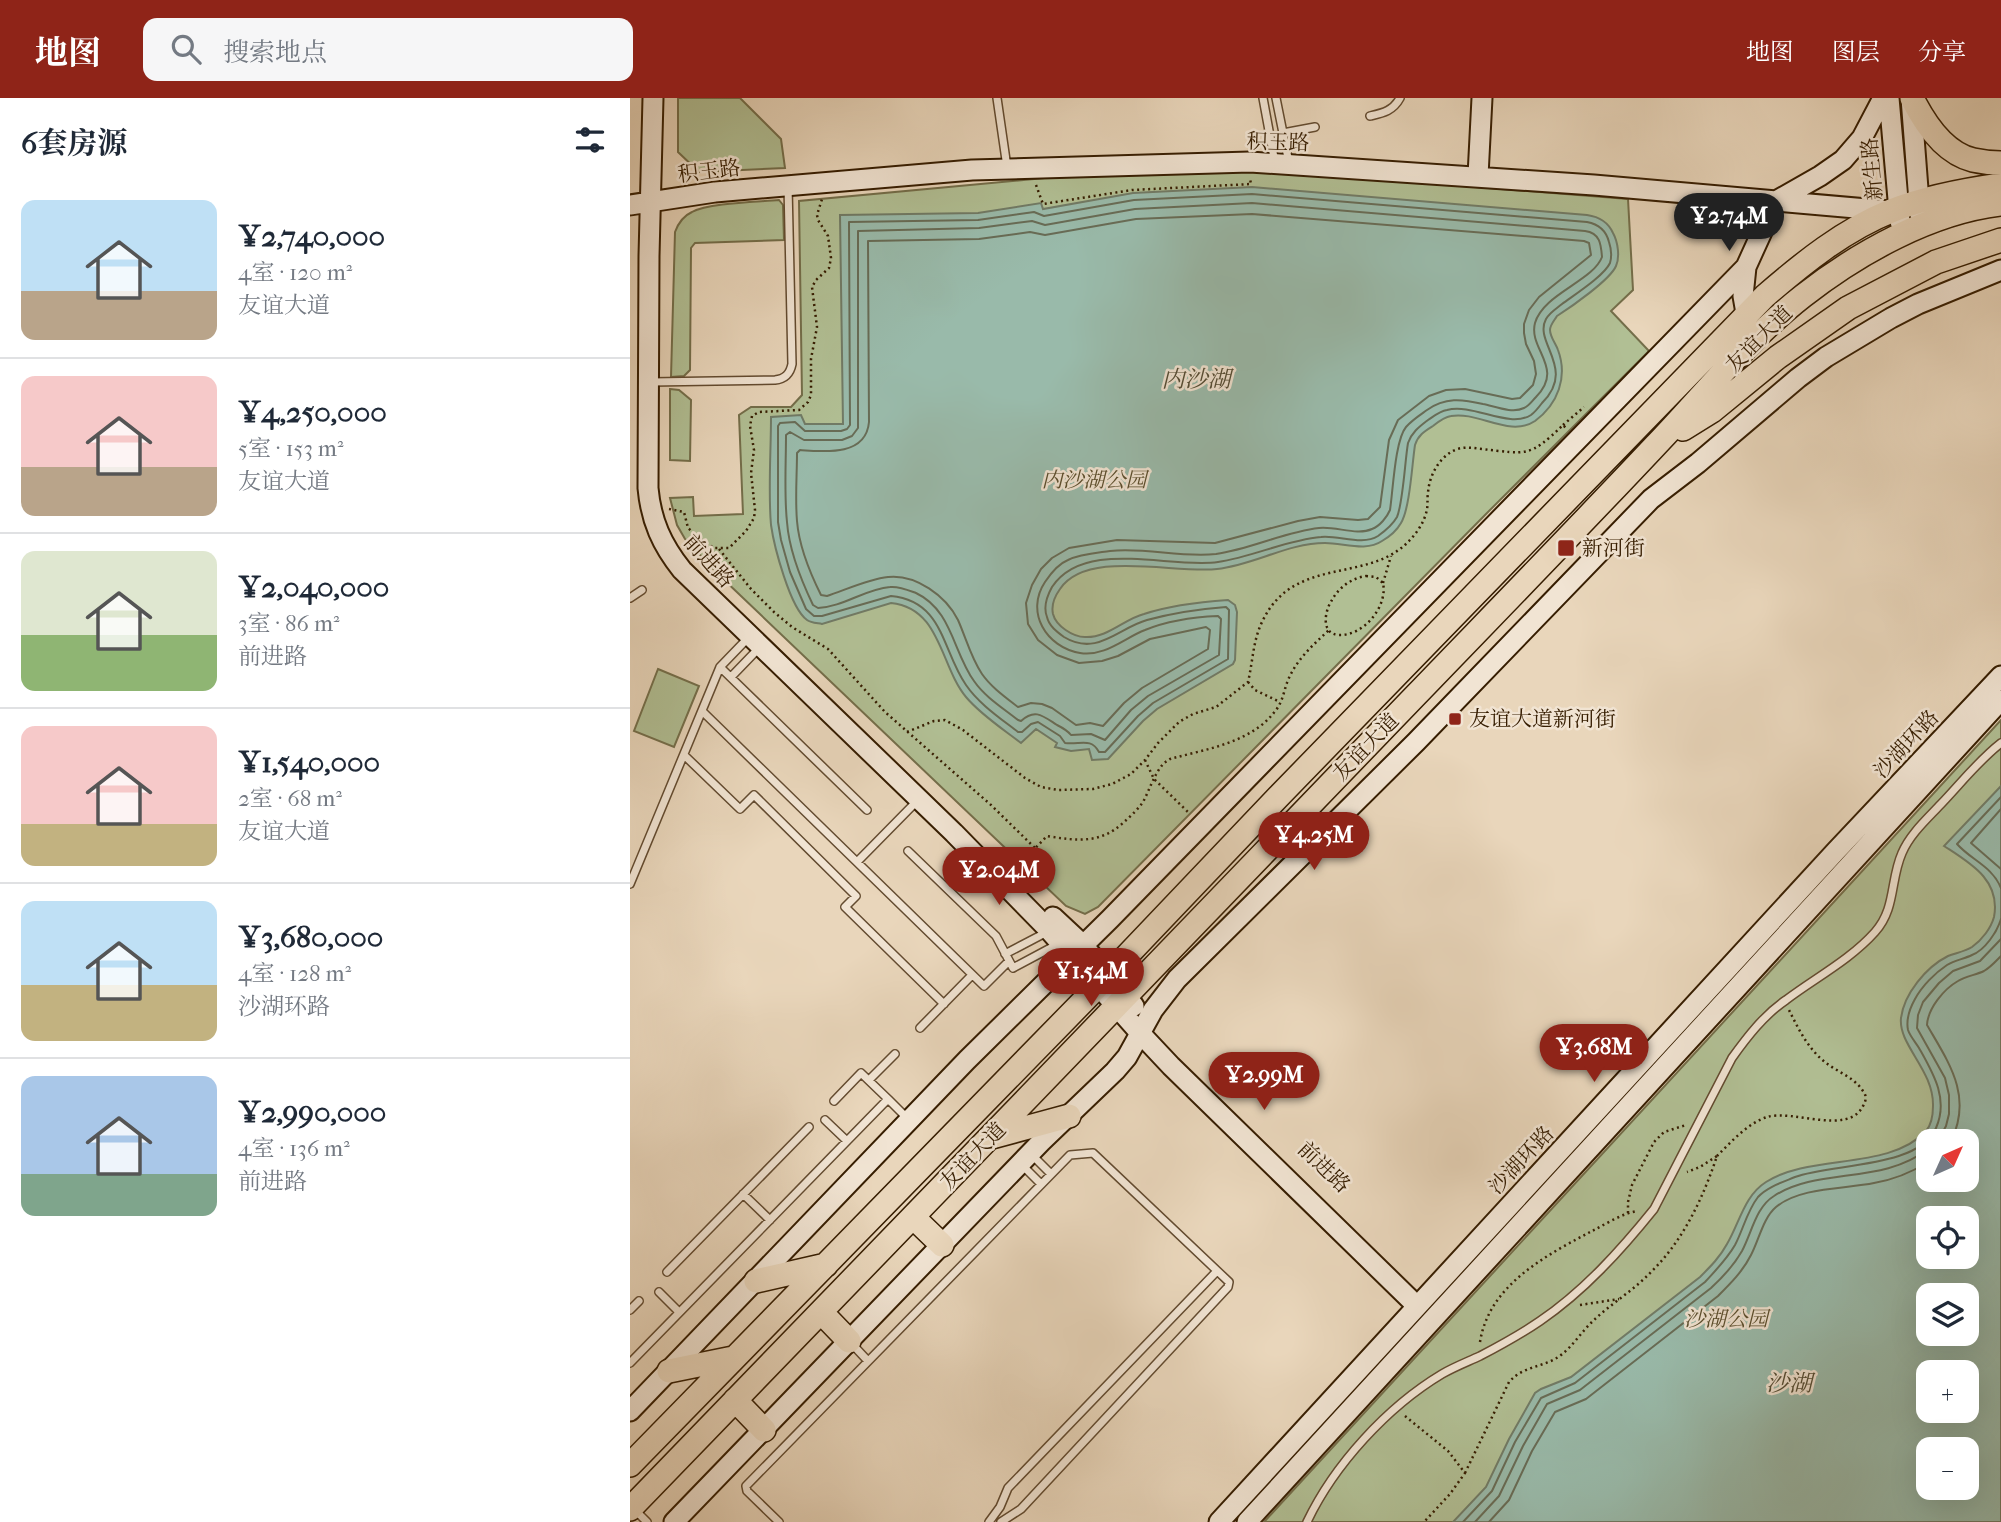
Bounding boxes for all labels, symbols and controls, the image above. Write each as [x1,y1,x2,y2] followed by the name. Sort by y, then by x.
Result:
[143,18,633,81] search box
[167,30,205,68] icon: search
[35,34,101,73] text: 地图
[223,37,327,68] text: 搜索地点
[1746,38,1794,66] text: 地图
[1832,38,1880,66] text: 图层
[1918,38,1966,66] text: 分享
[571,121,609,159] icon: filters
[21,126,127,161] text: 6套房源
[1246,129,1310,155] street label: 积玉路
[1857,137,1887,201] street label: 新生路
[676,155,742,187] street label: 积玉路
[1672,194,1786,253] pin: ¥2.74M
[1690,202,1768,229] text: ¥2.74M
[238,219,385,254] text: ¥2,740,000
[77,228,161,312] icon: home
[238,259,352,286] text: 4室 · 120 m²
[238,292,330,319] text: 友谊大道
[1721,301,1797,377] street label: 友谊大道
[1162,366,1235,393] water label: 内沙湖
[238,395,387,430] text: ¥4,250,000
[77,404,161,488] icon: home
[238,435,343,462] text: 5室 · 153 m²
[238,468,330,495] text: 友谊大道
[1042,468,1149,492] park label: 内沙湖公园
[679,530,739,592] street label: 前进路
[1582,536,1645,560] place label: 新河街
[1556,538,1576,558] marker: 新河街
[238,570,389,605] text: ¥2,040,000
[77,579,161,663] icon: home
[238,610,340,637] text: 3室 · 86 m²
[238,643,307,670] text: 前进路
[1869,705,1943,783] street label: 沙湖环路
[1469,707,1616,731] place label: 友谊大道新河街
[1328,708,1404,786] street label: 友谊大道
[1447,711,1463,727] marker: 友谊大道新河街
[238,745,380,780] text: ¥1,540,000
[77,754,161,838] icon: home
[238,785,342,812] text: 2室 · 68 m²
[1257,812,1371,872] pin: ¥4.25M
[238,818,330,845] text: 友谊大道
[1274,821,1354,848] text: ¥4.25M
[942,848,1056,907] pin: ¥2.04M
[958,856,1040,883] text: ¥2.04M
[238,920,383,955] text: ¥3,680,000
[77,929,161,1013] icon: home
[1034,948,1148,1008] pin: ¥1.54M
[1054,957,1128,984] text: ¥1.54M
[238,960,351,987] text: 4室 · 128 m²
[238,993,330,1020] text: 沙湖环路
[1537,1024,1651,1084] pin: ¥3.68M
[1556,1033,1632,1060] text: ¥3.68M
[1207,1052,1321,1112] pin: ¥2.99M
[1225,1061,1303,1088] text: ¥2.99M
[238,1095,386,1130] text: ¥2,990,000
[77,1104,161,1188] icon: home
[935,1117,1011,1195] street label: 友谊大道
[1484,1121,1558,1199] street label: 沙湖环路
[1916,1129,1979,1192] north arrow
[1916,1129,1979,1500] map controls
[238,1135,350,1162] text: 4室 · 136 m²
[1293,1136,1355,1198] street label: 前进路
[238,1168,307,1195] text: 前进路
[1916,1206,1979,1269] button: locate
[1916,1283,1979,1346] button: layers
[1684,1307,1771,1331] park label: 沙湖公园
[1916,1360,1979,1423] button: +
[1766,1370,1816,1397] water label: 沙湖
[1916,1437,1979,1500] button: −

